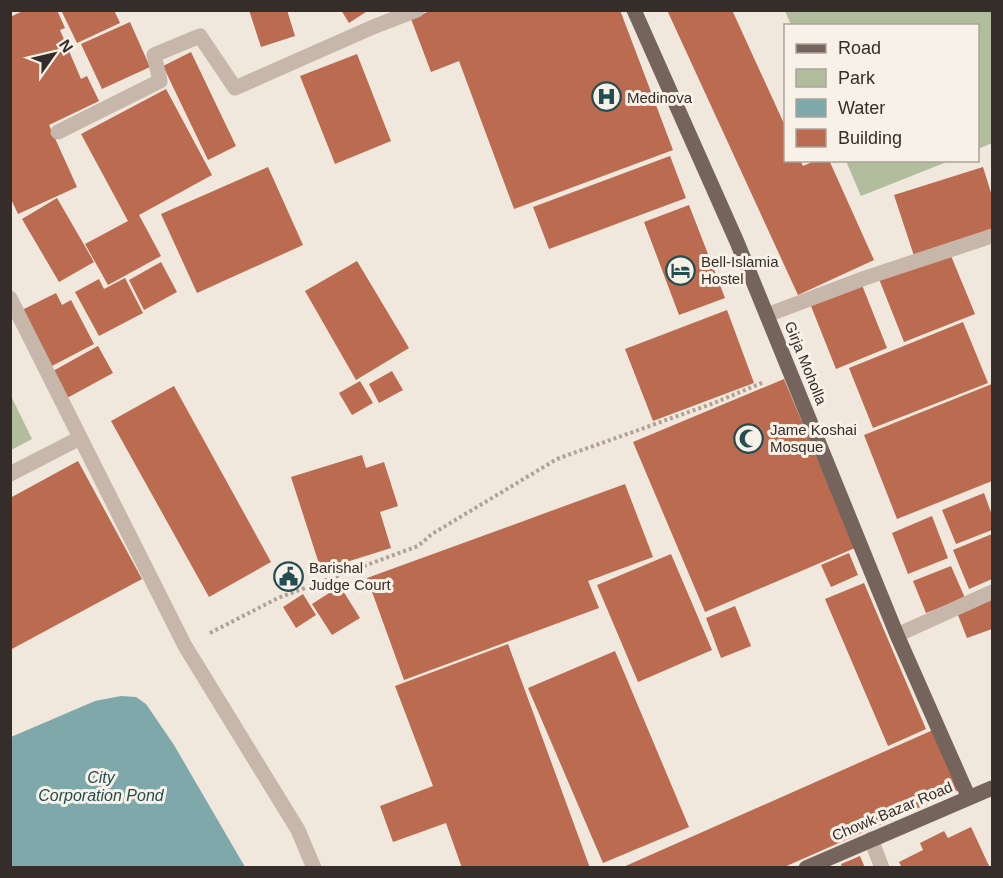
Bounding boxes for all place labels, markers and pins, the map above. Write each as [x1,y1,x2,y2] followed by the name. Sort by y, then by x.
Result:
[590,81,622,113] hospital icon: Medinova
[627,89,693,106] place label: Medinova
[701,253,779,287] place label: Bell-Islamia Hostel
[664,254,696,286] hotel icon: Bell-Islamia Hostel
[770,421,857,455] place label: Jame Koshai Mosque
[733,422,765,454] mosque icon: Jame Koshai Mosque
[309,559,392,593] place label: Barishal Judge Court
[272,560,304,592] public building icon: Barishal Judge Court

